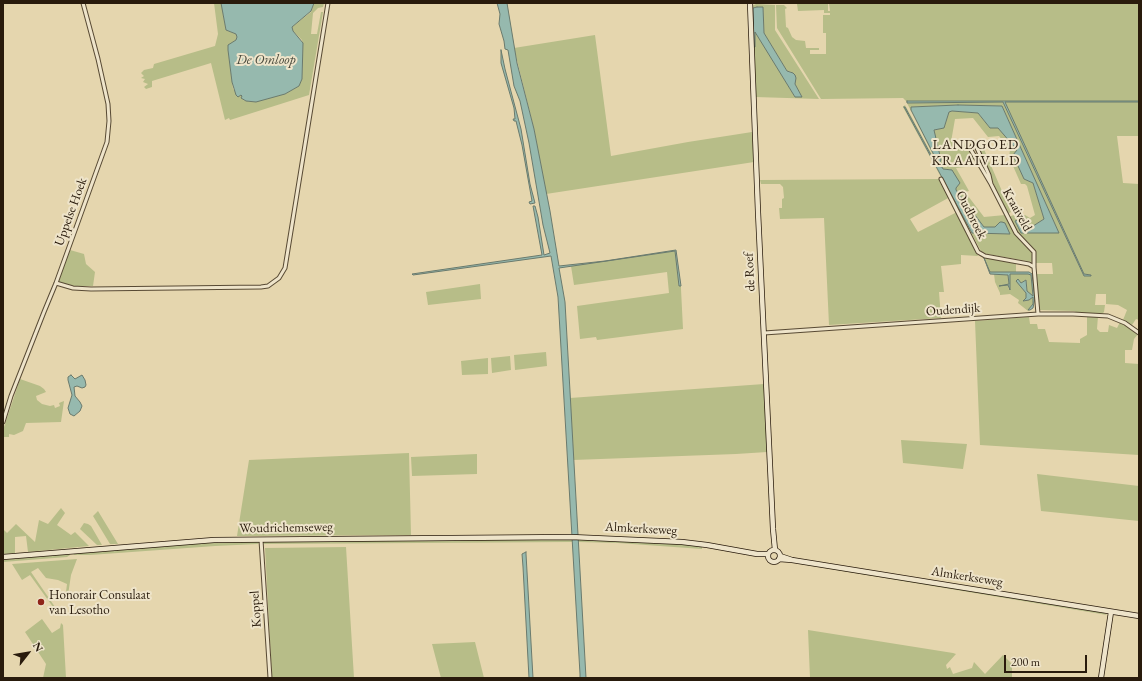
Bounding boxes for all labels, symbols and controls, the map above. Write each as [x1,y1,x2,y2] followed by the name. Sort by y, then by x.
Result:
[236,52,296,68] water label: De Omloop
[931,137,1021,170] district label: LANDGOED KRAAIVELD
[51,176,91,248] street label: Uppelse Hoek
[999,186,1035,234] street label: Kraaiveld
[952,188,990,242] street label: Oudbroek
[741,252,759,292] street label: de Roef
[925,300,981,320] street label: Oudendijk
[239,519,333,537] street label: Woudrichemseweg
[604,519,678,539] street label: Almkerkseweg
[930,564,1004,590] street label: Almkerkseweg
[49,587,150,618] place label: Honorair Consulaat van Lesotho
[247,590,265,628] street label: Koppel
[36,597,46,607] marker: Honorair Consulaat van Lesotho
[8,633,48,673] north arrow
[30,639,47,654] text: N
[1006,647,1089,673] scale bar
[1011,654,1040,670] text: 200 m

